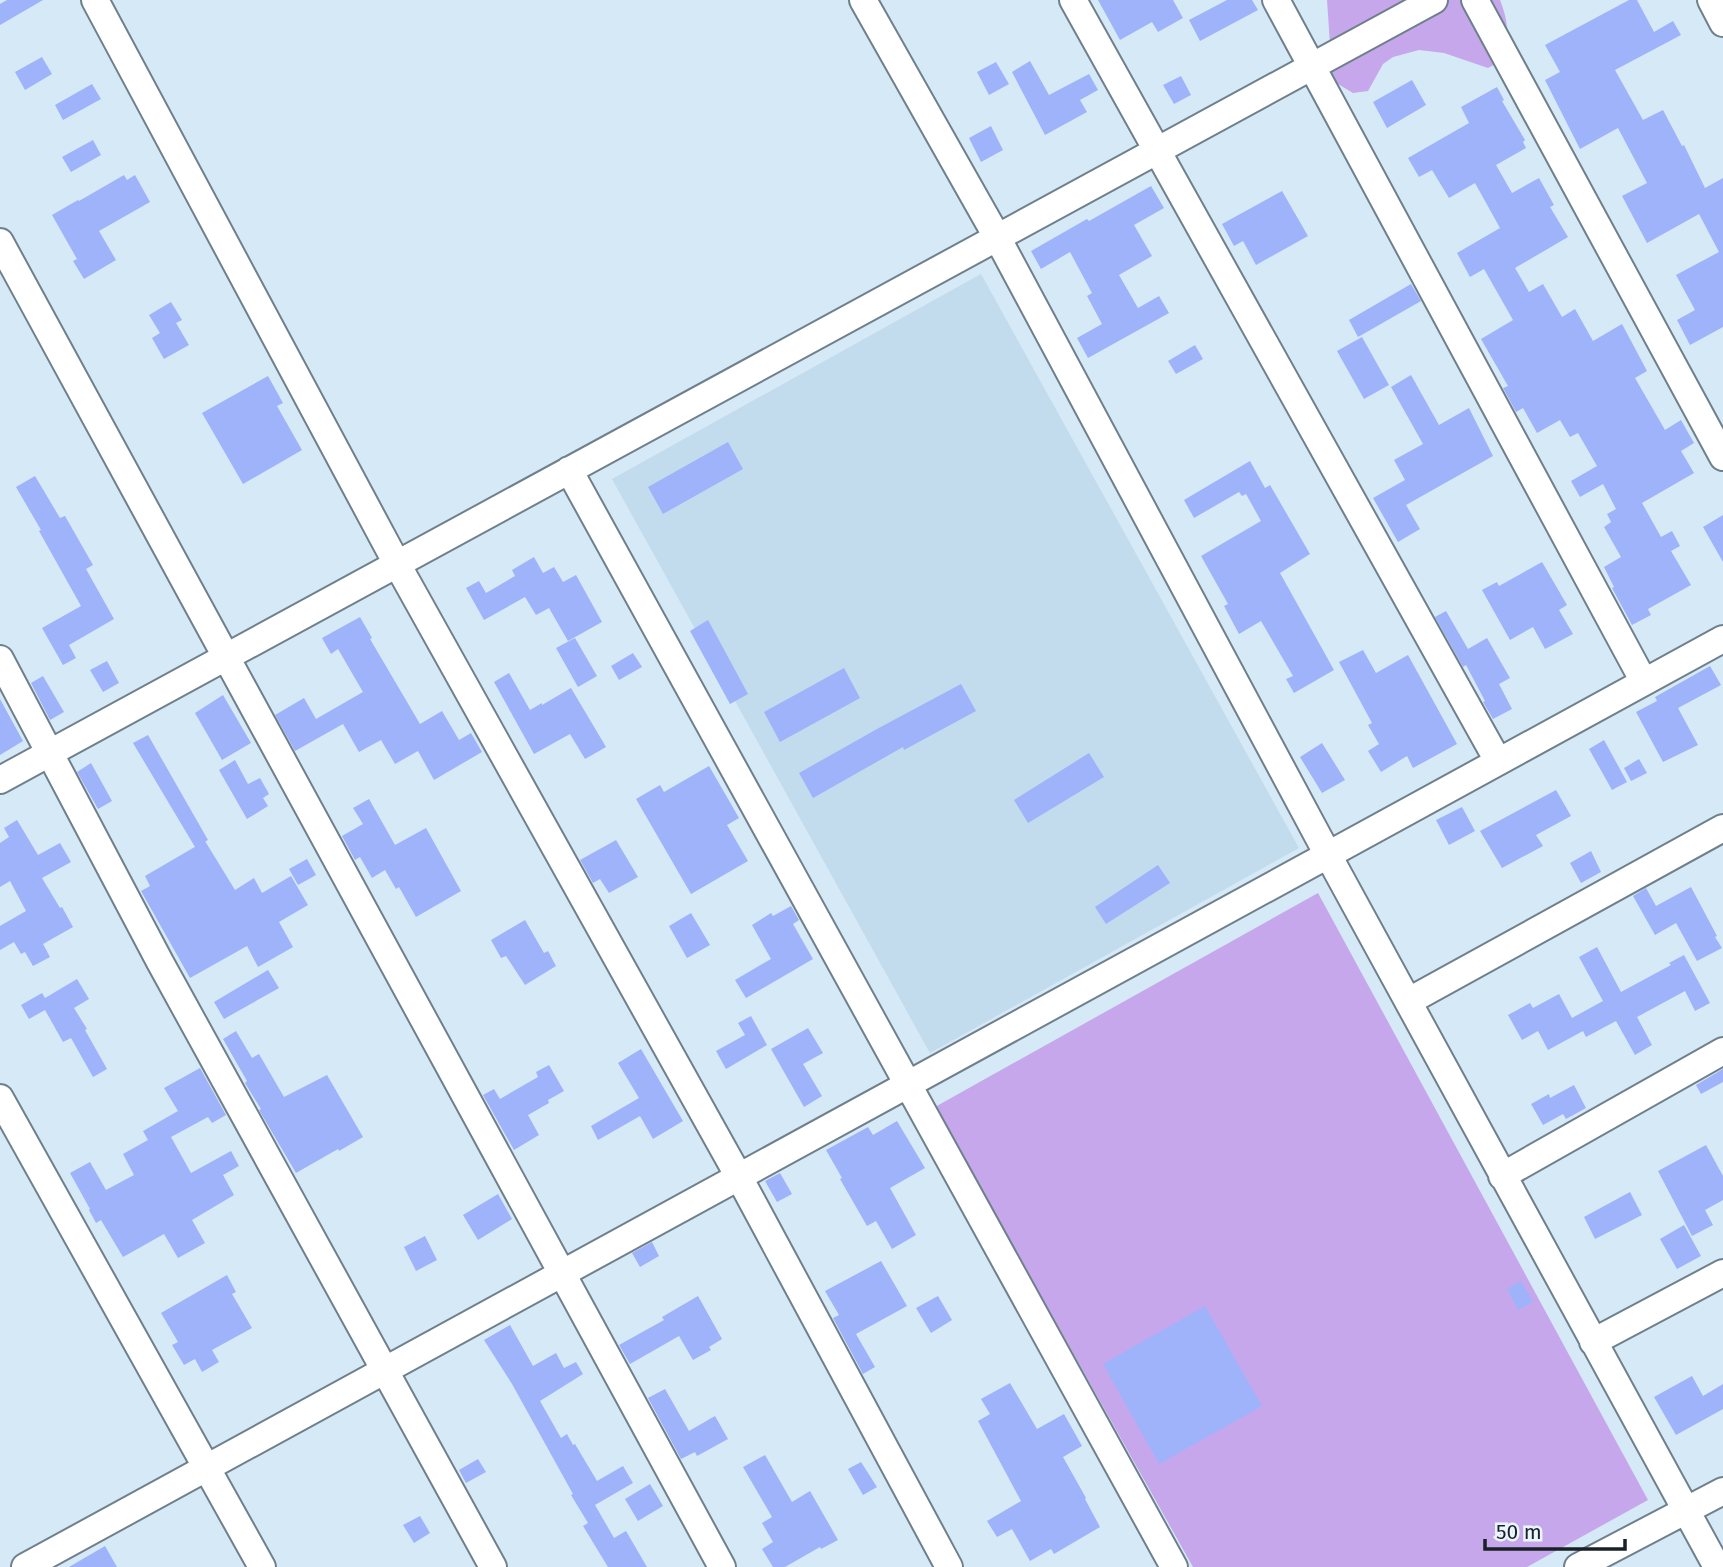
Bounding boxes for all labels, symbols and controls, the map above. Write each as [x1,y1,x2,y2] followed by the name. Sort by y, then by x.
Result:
[1485,1508,1625,1552] scale bar
[1496,1519,1542,1545] text: 50 m

